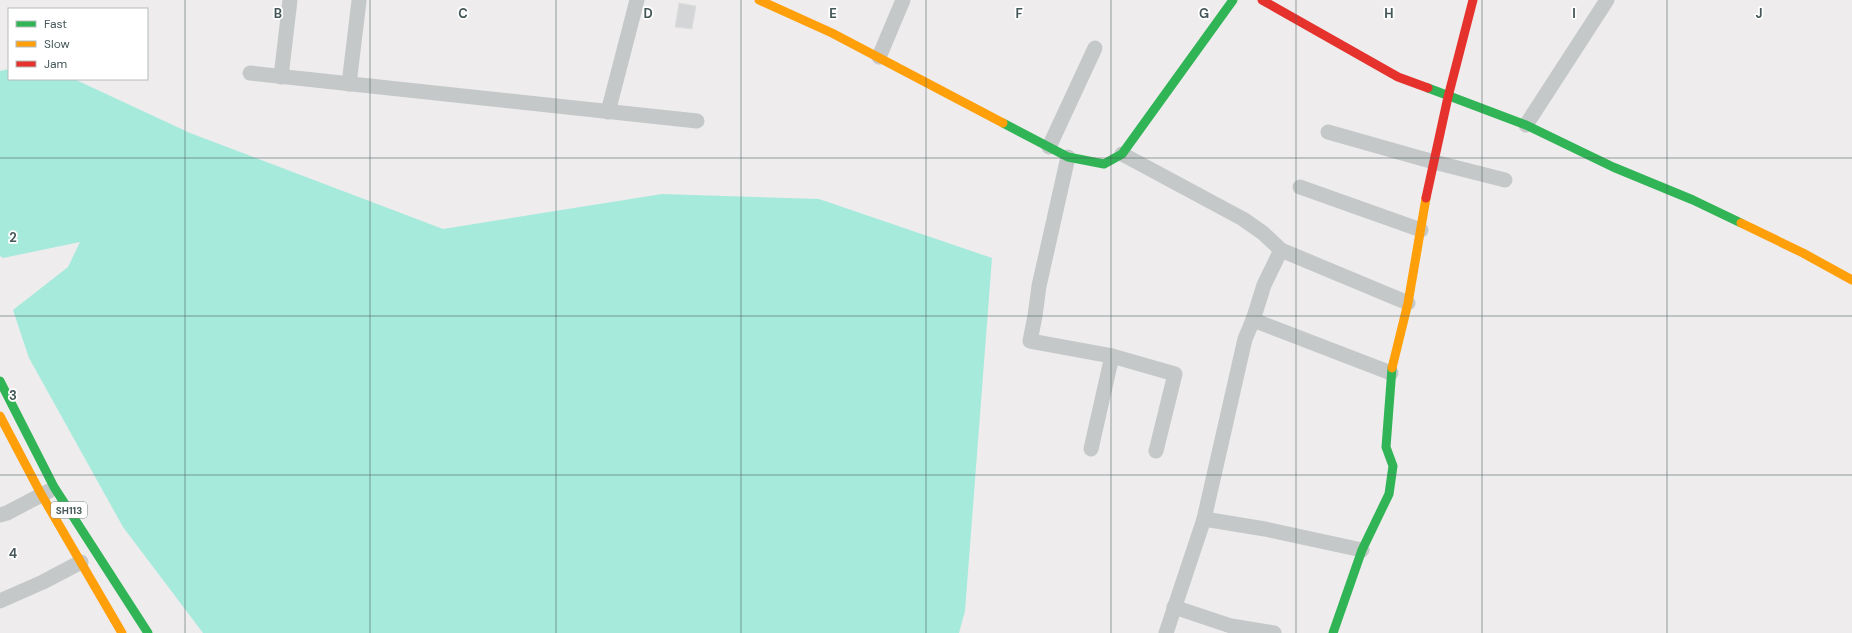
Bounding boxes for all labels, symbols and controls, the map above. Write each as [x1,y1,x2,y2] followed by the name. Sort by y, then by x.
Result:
[274,5,282,22] text: B
[458,5,468,22] text: C
[643,5,653,22] text: D
[829,5,837,22] text: E
[1015,5,1023,22] text: F
[1199,5,1209,22] text: G
[1384,5,1394,22] text: H
[1572,5,1576,22] text: I
[1755,5,1763,22] text: J
[8,8,148,80] legend
[44,16,67,32] text: Fast
[44,36,70,52] text: Slow
[44,56,67,72] text: Jam
[9,229,17,246] text: 2
[9,387,17,404] text: 3
[51,502,87,518] road number: SH113
[9,545,17,562] text: 4

